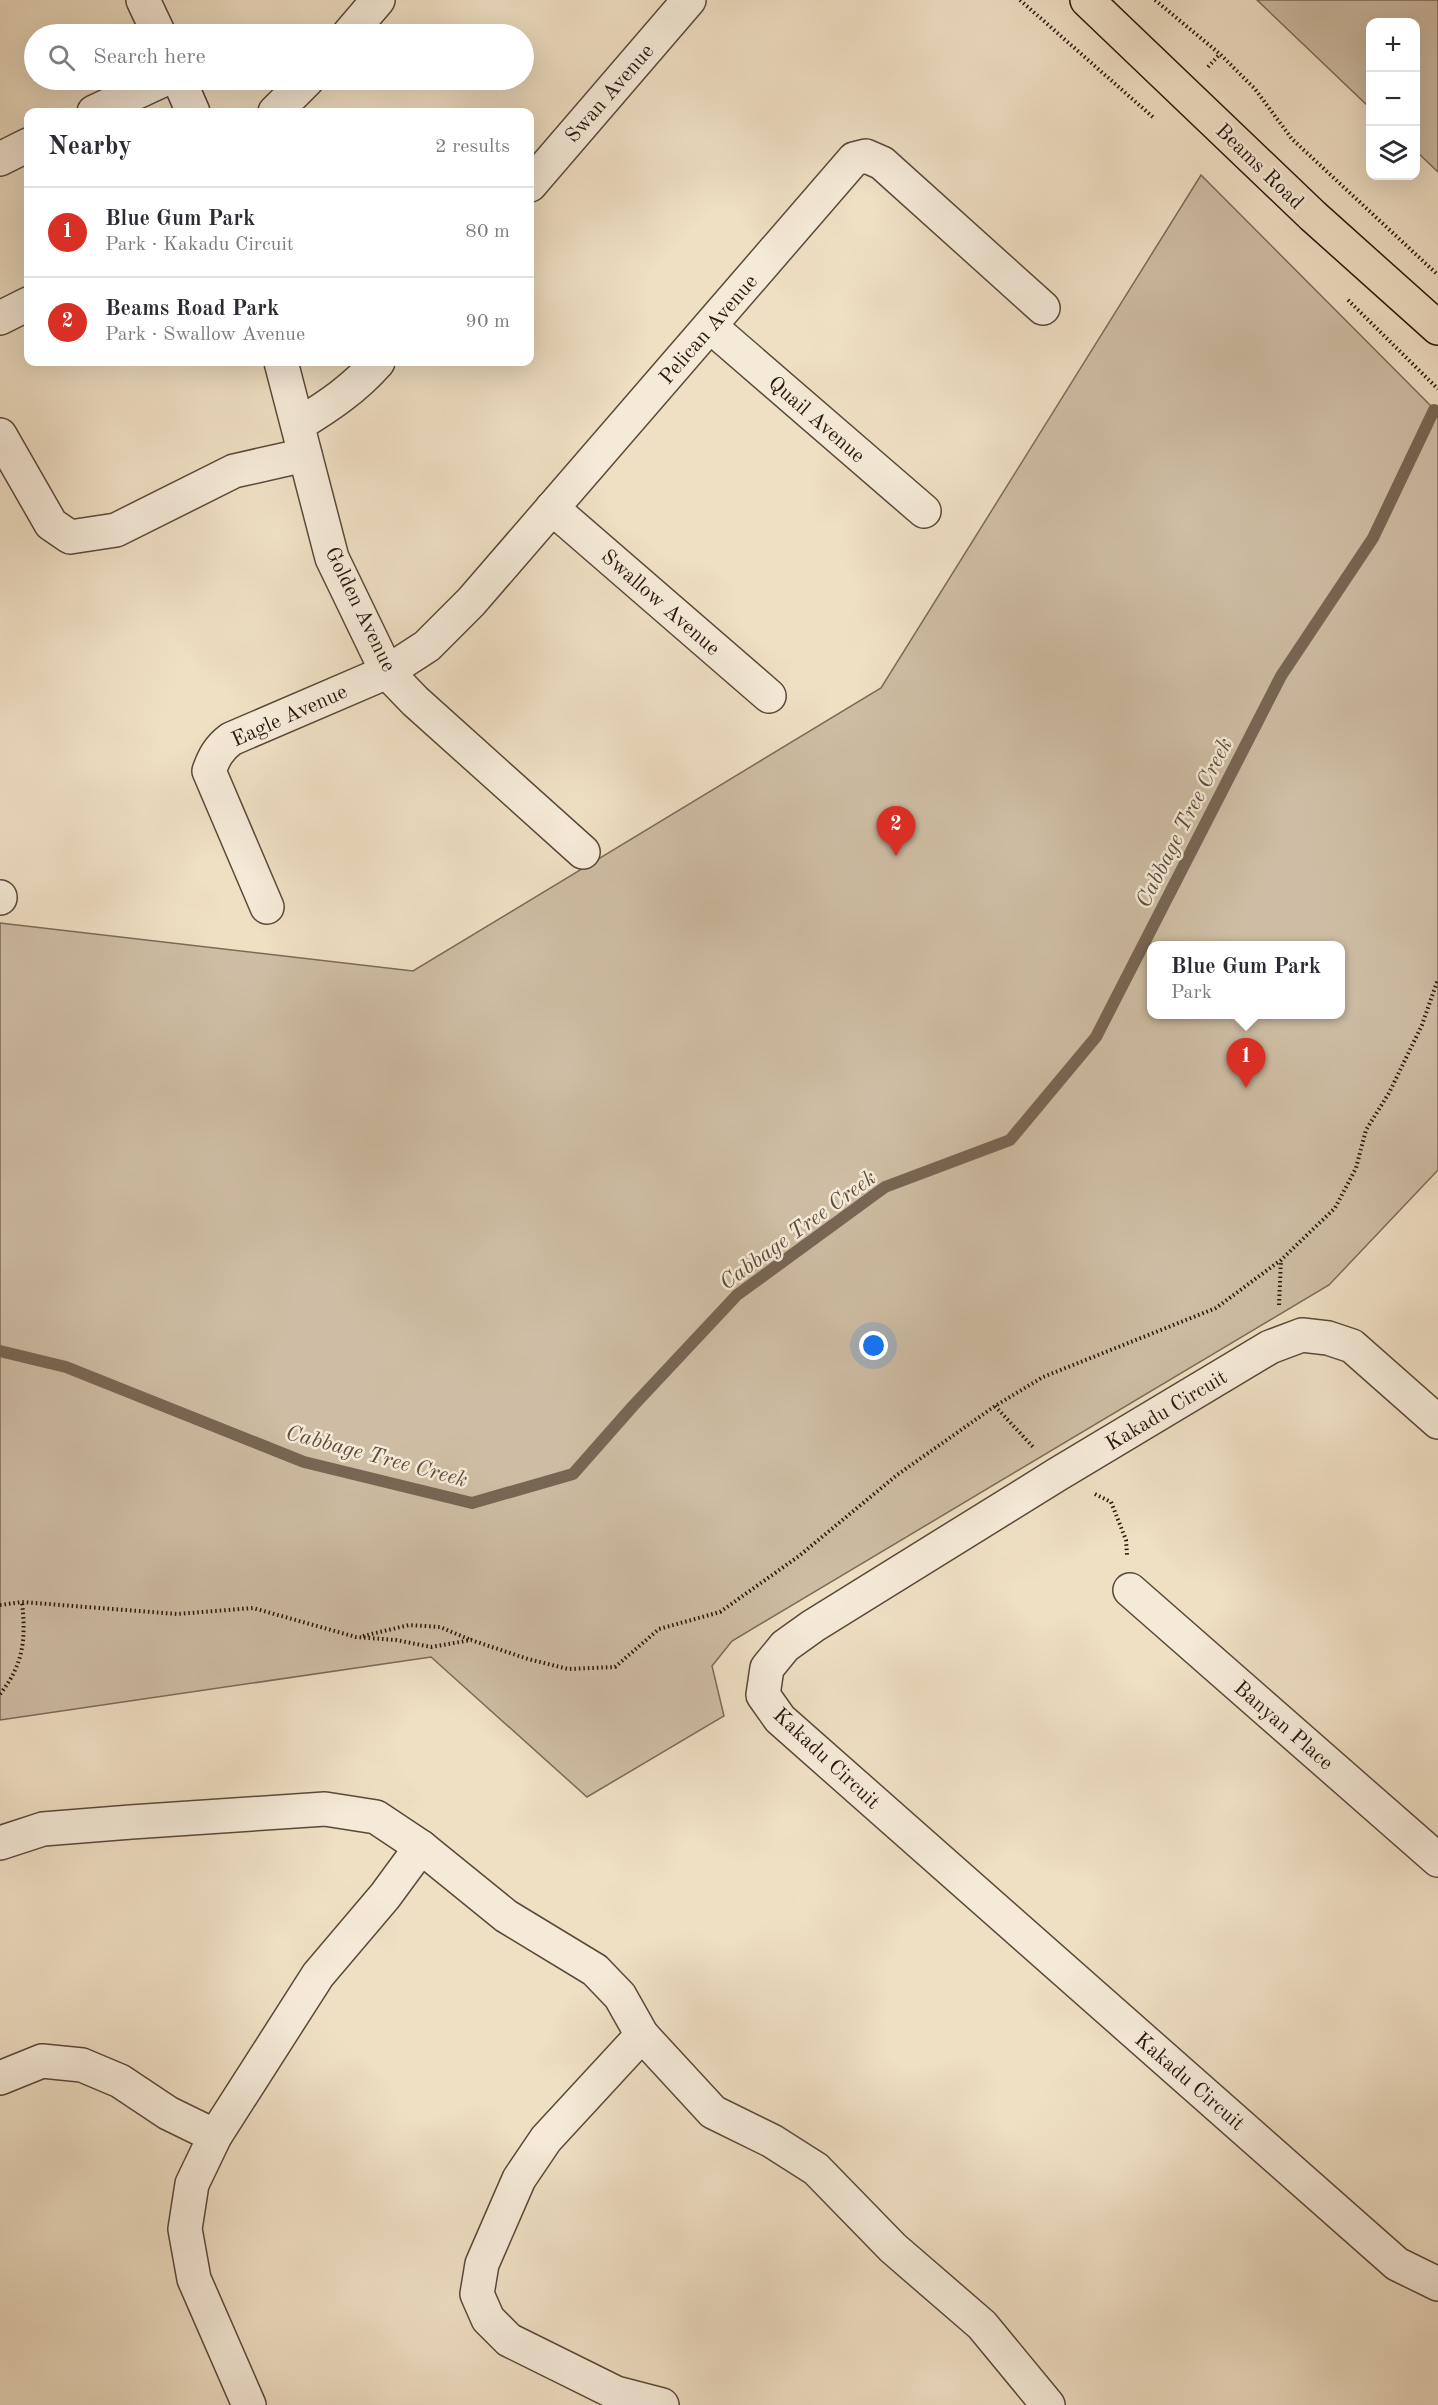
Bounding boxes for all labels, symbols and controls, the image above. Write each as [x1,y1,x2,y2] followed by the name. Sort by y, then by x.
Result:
[1366,18,1420,180] map controls
[1366,18,1420,72] button: +
[24,24,534,90] search box
[45,41,78,74] icon: search
[562,41,658,147] street label: Swan Avenue
[93,46,206,68] text: Search here
[1366,72,1420,126] button: −
[1211,120,1307,214] street label: Beams Road
[1366,126,1420,180] button: layers
[48,134,132,160] text: Nearby
[435,137,510,157] text: 2 results
[105,208,255,230] text: Blue Gum Park
[62,222,73,242] text: 1
[465,222,510,242] text: 80 m
[105,235,294,255] text: Park · Kakadu Circuit
[656,271,762,389] street label: Pelican Avenue
[105,298,279,320] text: Beams Road Park
[62,312,73,332] text: 2
[465,312,510,332] text: 90 m
[105,325,305,345] text: Park · Swallow Avenue
[764,373,868,467] street label: Quail Avenue
[320,544,399,675] street label: Golden Avenue
[597,546,723,660] street label: Swallow Avenue
[229,682,351,751] street label: Eagle Avenue
[1133,734,1237,911] water label: Cabbage Tree Creek
[876,806,916,856] pin: 2
[1147,941,1345,1019] popup
[1171,956,1321,978] text: Blue Gum Park
[1171,983,1212,1003] text: Park
[1226,1038,1266,1088] pin: 1
[716,1167,880,1294] water label: Cabbage Tree Creek
[859,1331,888,1360] your location
[1103,1367,1231,1456] street label: Kakadu Circuit
[283,1422,470,1492] water label: Cabbage Tree Creek
[1230,1678,1336,1775] street label: Banyan Place
[769,1705,883,1814] street label: Kakadu Circuit
[1130,2029,1248,2135] street label: Kakadu Circuit

